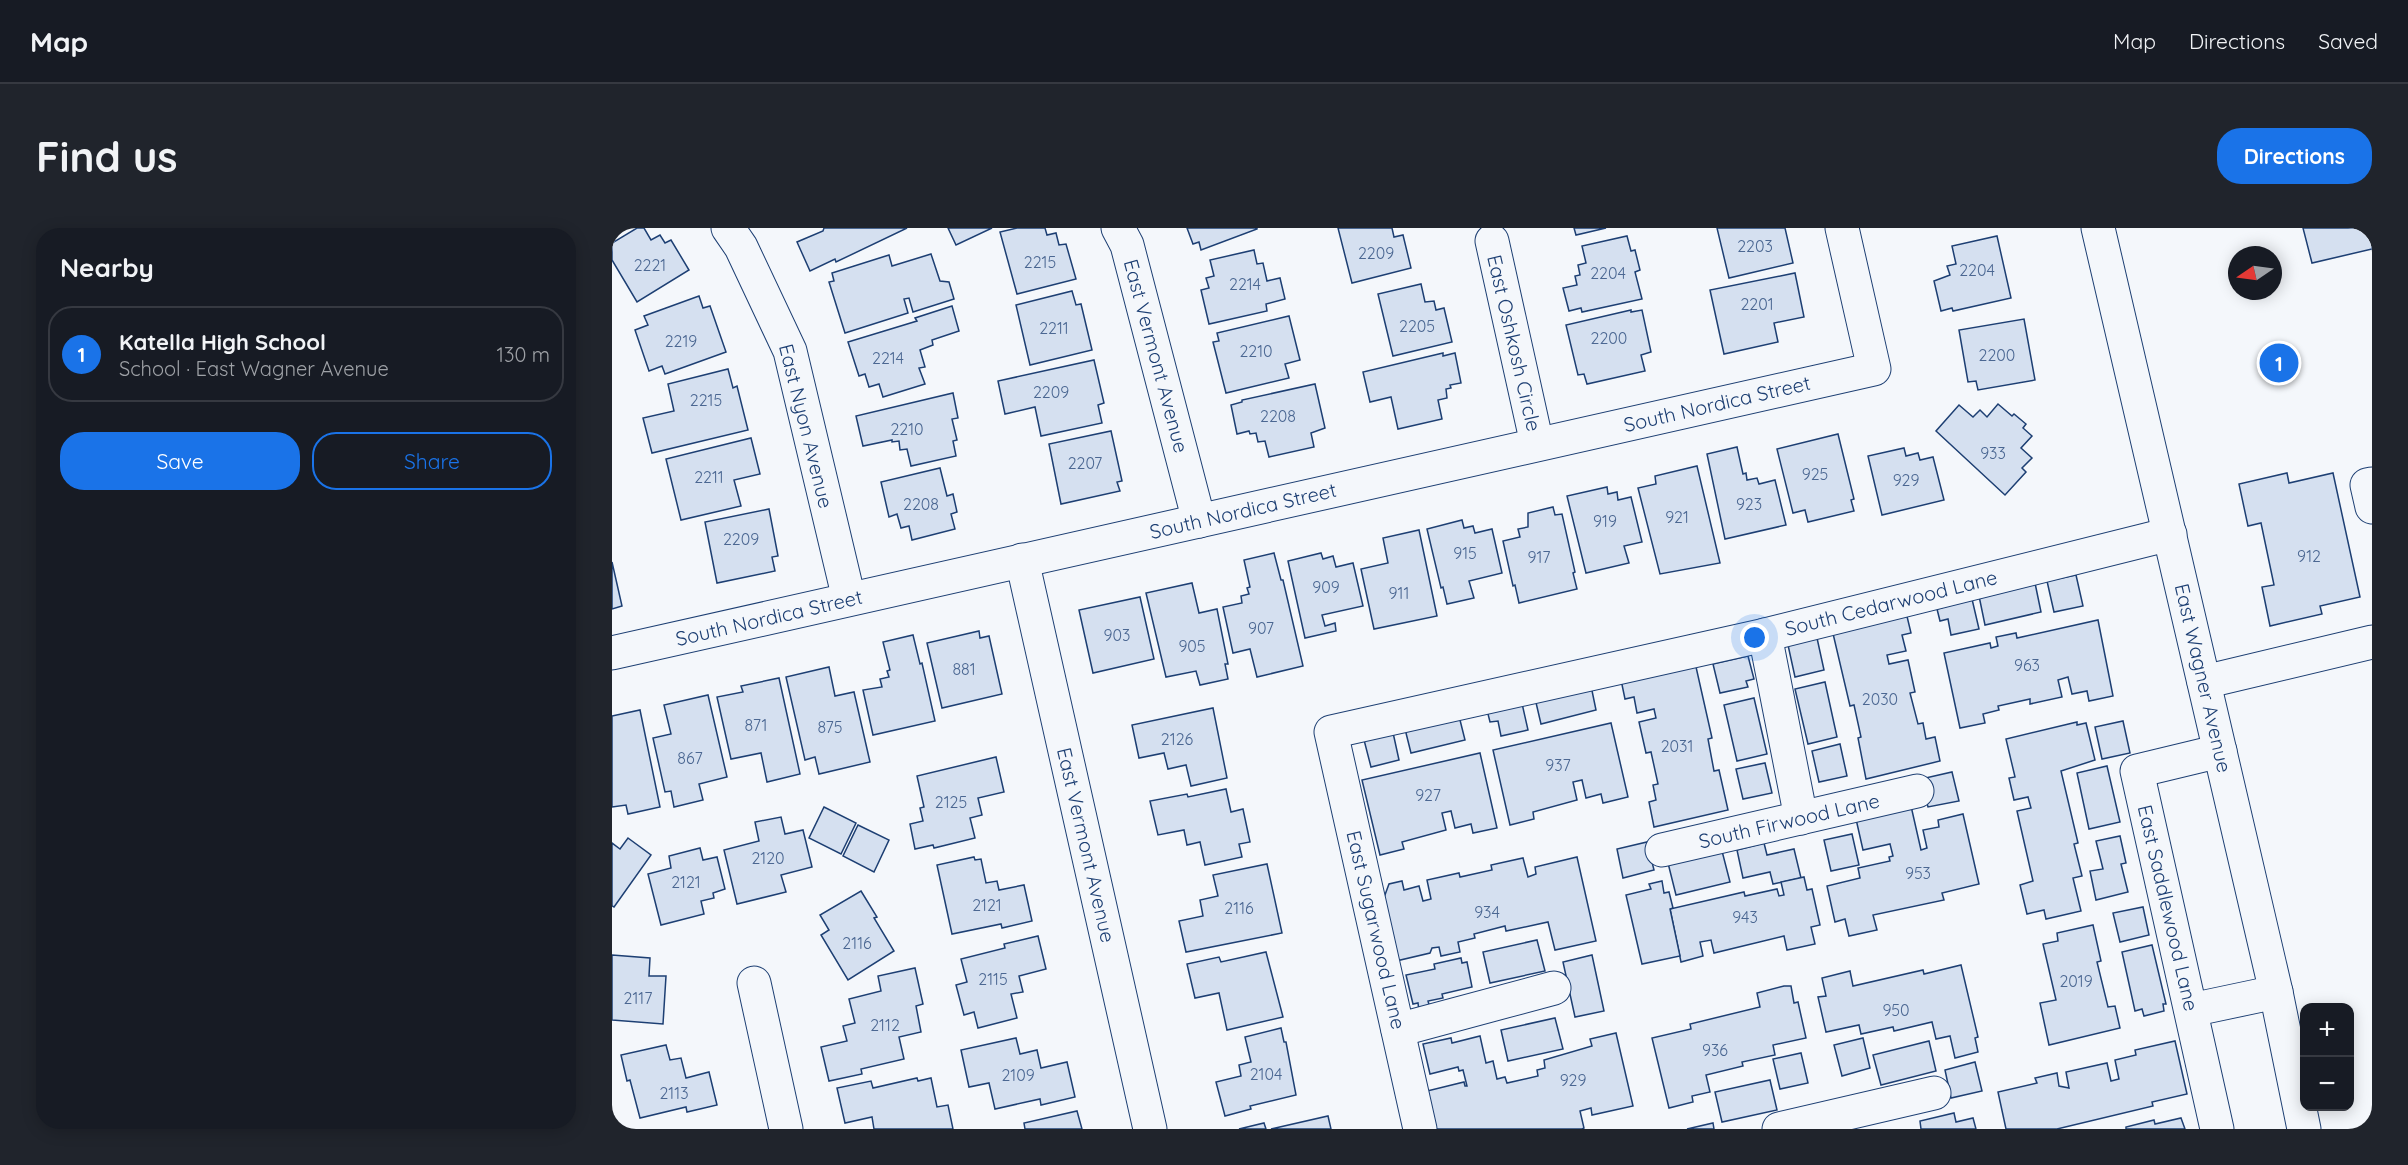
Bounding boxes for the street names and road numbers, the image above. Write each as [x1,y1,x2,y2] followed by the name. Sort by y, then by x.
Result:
[1482,252,1547,434] street label: East Oshkosh Circle
[1119,256,1194,455] street label: East Vermont Avenue
[774,341,839,511] street label: East Nyon Avenue
[1621,370,1813,437] street label: South Nordica Street
[1147,477,1339,544] street label: South Nordica Street
[1782,564,2000,641] street label: South Cedarwood Lane
[2170,581,2237,775] street label: East Wagner Avenue
[673,584,865,651] street label: South Nordica Street
[1052,745,1121,945] street label: East Vermont Avenue
[1696,788,1882,854] street label: South Firwood Lane
[2133,802,2204,1013] street label: East Saddlewood Lane
[1341,828,1412,1032] street label: East Sugarwood Lane

